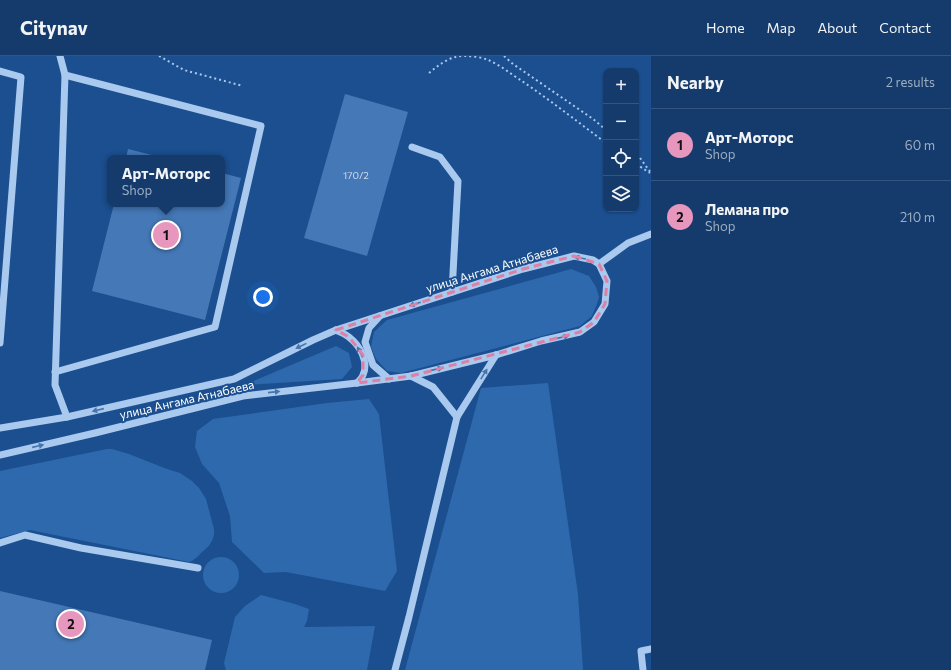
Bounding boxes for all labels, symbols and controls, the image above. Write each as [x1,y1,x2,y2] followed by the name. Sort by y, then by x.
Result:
[20,16,88,39] text: Citynav
[706,19,745,36] text: Home
[767,19,795,36] text: Map
[817,19,857,36] text: About
[879,19,931,36] text: Contact
[603,68,639,212] map controls
[603,68,639,104] button: +
[667,72,724,93] text: Nearby
[886,74,935,90] text: 2 results
[603,104,639,140] button: −
[705,128,794,146] text: Арт-Моторс
[677,137,683,153] text: 1
[905,137,935,153] text: 60 m
[603,140,639,176] button: locate
[705,146,736,162] text: Shop
[107,155,225,207] popup
[122,164,210,182] text: Арт-Моторс
[343,169,369,181] house number: 170/2
[603,176,639,212] button: layers
[122,182,152,198] text: Shop
[705,200,789,218] text: Лемана про
[676,209,684,225] text: 2
[900,209,935,225] text: 210 m
[705,218,736,234] text: Shop
[153,220,179,250] pin: 1
[424,241,560,295] street label: улица Ангама Атнабаева
[574,254,586,260] one-way arrow
[253,287,273,307] your location
[409,301,421,307] one-way arrow
[556,333,569,339] one-way arrow
[295,343,306,349] one-way arrow
[357,346,364,358] one-way arrow
[431,366,443,372] one-way arrow
[480,369,488,379] one-way arrow
[118,377,255,421] street label: улица Ангама Атнабаева
[268,389,280,396] one-way arrow
[91,407,104,413] one-way arrow
[32,443,44,449] one-way arrow
[58,609,84,639] pin: 2

